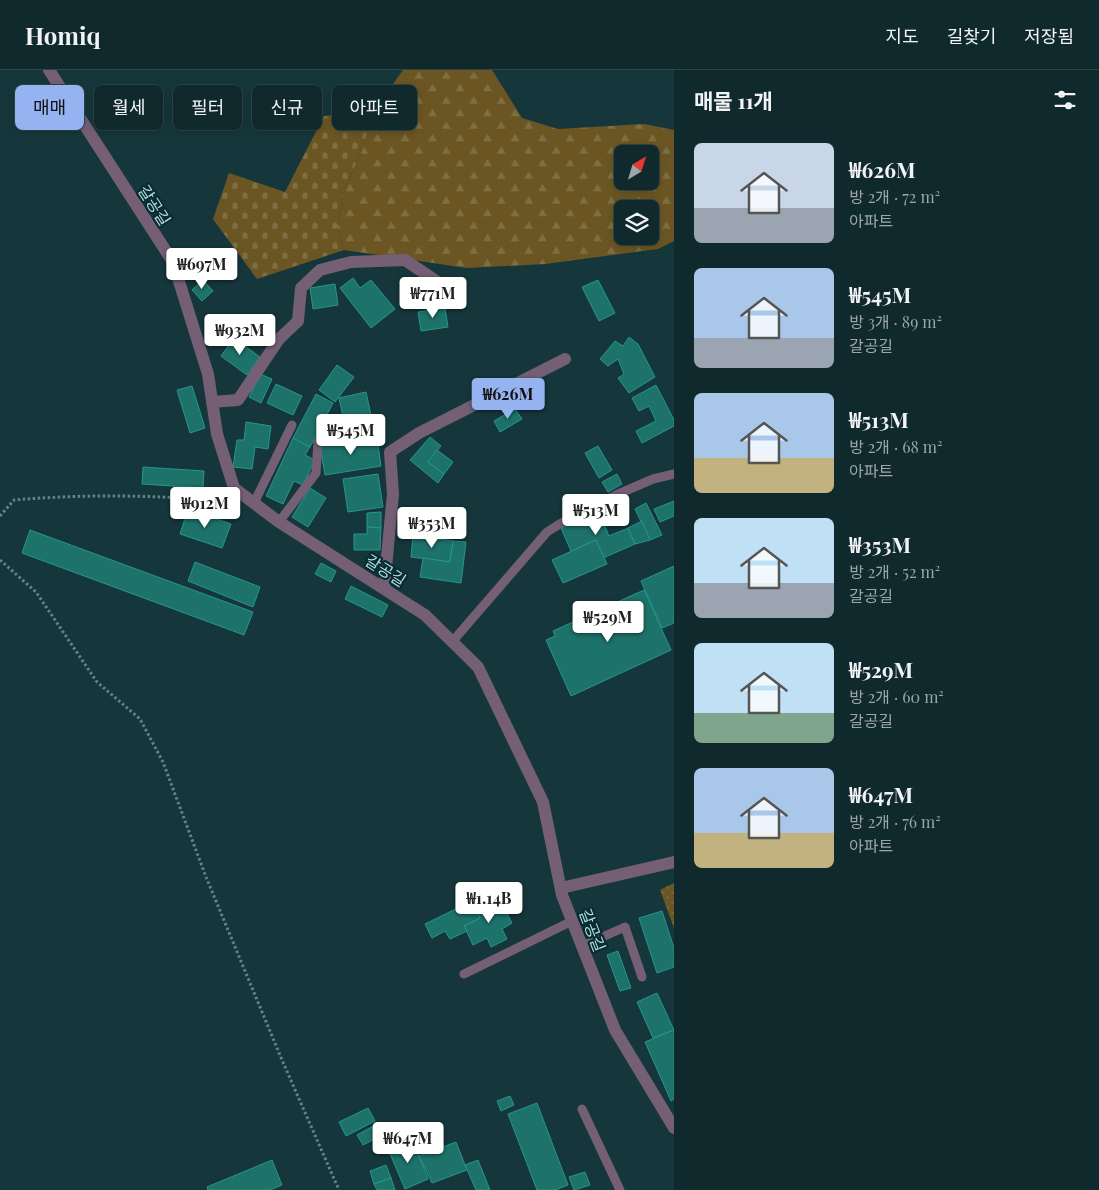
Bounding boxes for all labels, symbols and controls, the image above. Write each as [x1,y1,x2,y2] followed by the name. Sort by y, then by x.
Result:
[25,19,101,51] text: Homiq
[886,24,919,48] text: 지도
[947,24,996,48] text: 길찾기
[1024,24,1074,48] text: 저장됨
[15,85,84,130] chip: 매매
[94,85,163,130] chip: 월세
[173,85,242,130] chip: 필터
[252,85,322,130] chip: 신규
[332,85,417,130] chip: 아파트
[694,86,773,114] text: 매물 11개
[1051,86,1079,114] icon: filters
[614,145,659,190] north arrow
[614,145,659,245] map controls
[849,155,915,183] text: ₩626M
[734,163,794,223] icon: home
[134,181,176,229] street label: 갈공길
[849,186,940,207] text: 방 2개 · 72 m²
[614,200,659,245] button: layers
[849,210,893,231] text: 아파트
[167,248,237,290] pin: ₩697M
[177,253,227,274] text: ₩697M
[398,276,468,319] pin: ₩771M
[849,280,911,308] text: ₩545M
[411,282,455,303] text: ₩771M
[734,288,794,348] icon: home
[849,311,942,332] text: 방 3개 · 89 m²
[205,314,275,356] pin: ₩932M
[215,319,265,340] text: ₩932M
[849,335,893,356] text: 갈공길
[473,378,543,420] pin: ₩626M
[483,383,533,404] text: ₩626M
[849,405,909,433] text: ₩513M
[734,413,794,473] icon: home
[316,414,386,456] pin: ₩545M
[327,419,375,440] text: ₩545M
[849,436,942,457] text: 방 2개 · 68 m²
[849,460,893,481] text: 아파트
[170,486,240,529] pin: ₩912M
[181,492,229,513] text: ₩912M
[561,494,631,536] pin: ₩513M
[573,499,619,520] text: ₩513M
[397,506,467,549] pin: ₩353M
[408,512,456,533] text: ₩353M
[849,530,911,558] text: ₩353M
[734,538,794,598] icon: home
[362,549,410,591] street label: 갈공길
[849,561,940,582] text: 방 2개 · 52 m²
[849,585,893,606] text: 갈공길
[573,600,643,643] pin: ₩529M
[584,606,632,627] text: ₩529M
[849,655,913,683] text: ₩529M
[734,663,794,723] icon: home
[849,686,944,707] text: 방 2개 · 60 m²
[849,710,893,731] text: 갈공길
[849,780,913,808] text: ₩647M
[734,788,794,848] icon: home
[849,811,941,832] text: 방 2개 · 76 m²
[849,835,893,856] text: 아파트
[448,882,530,924] pin: ₩1.14B
[466,887,512,908] text: ₩1.14B
[575,906,611,954] street label: 갈공길
[373,1122,443,1164] pin: ₩647M
[384,1127,432,1148] text: ₩647M

